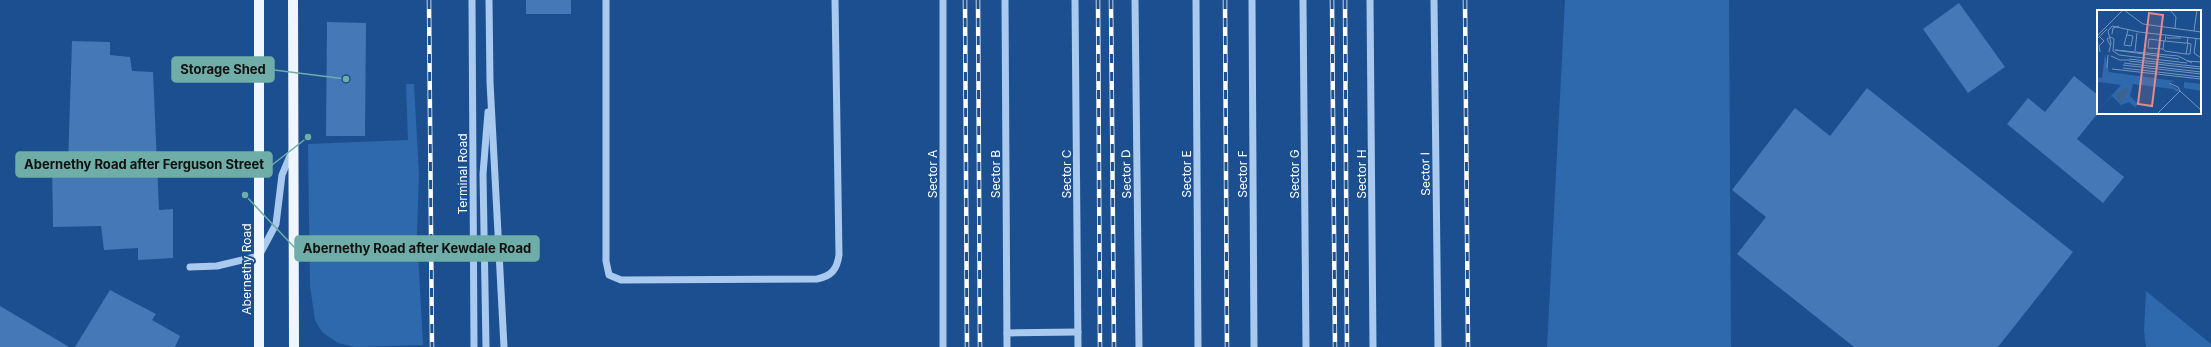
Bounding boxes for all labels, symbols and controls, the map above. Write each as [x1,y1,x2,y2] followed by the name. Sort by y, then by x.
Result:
[2097,10,2201,114] inset map
[172,57,274,82] callout: Storage Shed
[180,61,266,77] text: Storage Shed
[455,134,470,214] street label: Terminal Road
[1059,149,1074,199] street label: Sector C
[1118,149,1134,199] street label: Sector D
[1287,149,1302,199] street label: Sector G
[1354,149,1369,199] street label: Sector H
[925,150,940,198] street label: Sector A
[988,150,1003,198] street label: Sector B
[1179,150,1194,198] street label: Sector E
[1235,150,1250,198] street label: Sector F
[16,152,272,177] callout: Abernethy Road after Ferguson Street
[1417,152,1433,196] street label: Sector I
[24,156,264,172] text: Abernethy Road after Ferguson Street
[239,223,254,315] street label: Abernethy Road
[295,236,539,261] callout: Abernethy Road after Kewdale Road
[303,240,531,256] text: Abernethy Road after Kewdale Road

